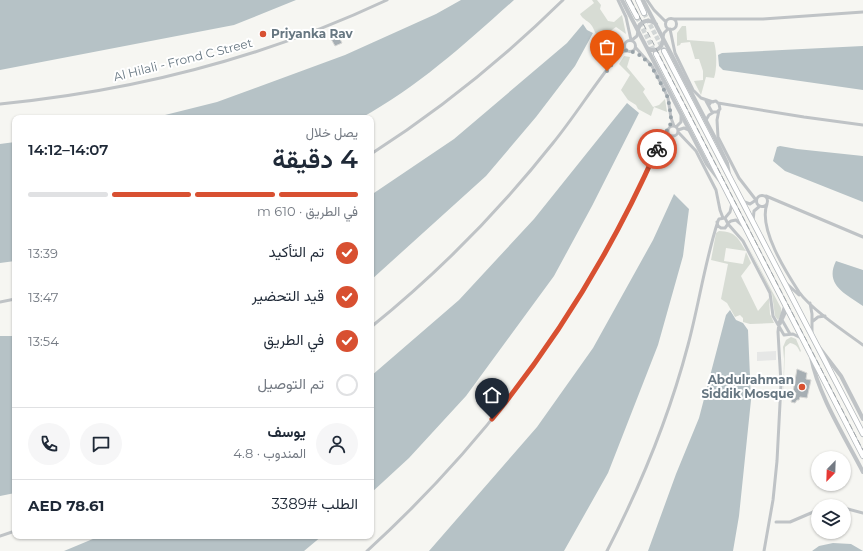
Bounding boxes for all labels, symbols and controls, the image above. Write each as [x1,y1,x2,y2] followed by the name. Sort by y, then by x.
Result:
[271,26,354,41] place label: Priyanka Rav
[258,29,268,39] marker: Priyanka Rav
[590,30,624,71] pin
[112,35,254,84] street label: Al Hilali - Frond C Street
[596,36,618,58] icon: bag
[306,124,358,140] text: يصل خلال
[637,129,677,169] courier
[646,138,668,160] icon: bike
[28,140,108,159] text: 14:07–14:12
[272,143,358,175] text: 4 دقيقة
[257,203,358,219] text: في الطريق · 610 m
[268,242,324,261] text: تم التأكيد
[336,242,358,264] icon: check
[28,245,58,261] text: 13:39
[252,286,324,305] text: قيد التحضير
[336,286,358,308] icon: check
[28,289,58,305] text: 13:47
[264,330,324,349] text: في الطريق
[336,330,358,352] icon: check
[28,333,59,349] text: 13:54
[701,372,794,401] place label: Abdulrahman Siddik Mosque
[258,374,324,393] text: تم التوصيل
[475,378,509,419] pin
[797,382,807,392] marker: Abdulrahman Siddik Mosque
[481,384,503,406] icon: home
[268,422,306,441] text: يوسف
[28,423,70,465] button: phone
[80,423,122,465] button: chat
[316,423,358,465] button: person
[233,445,306,461] text: المندوب · 4.8
[811,451,851,491] north arrow
[811,451,851,539] map controls
[271,494,358,513] text: الطلب #3389
[28,496,104,515] text: AED 78.61
[811,499,851,539] button: layers

